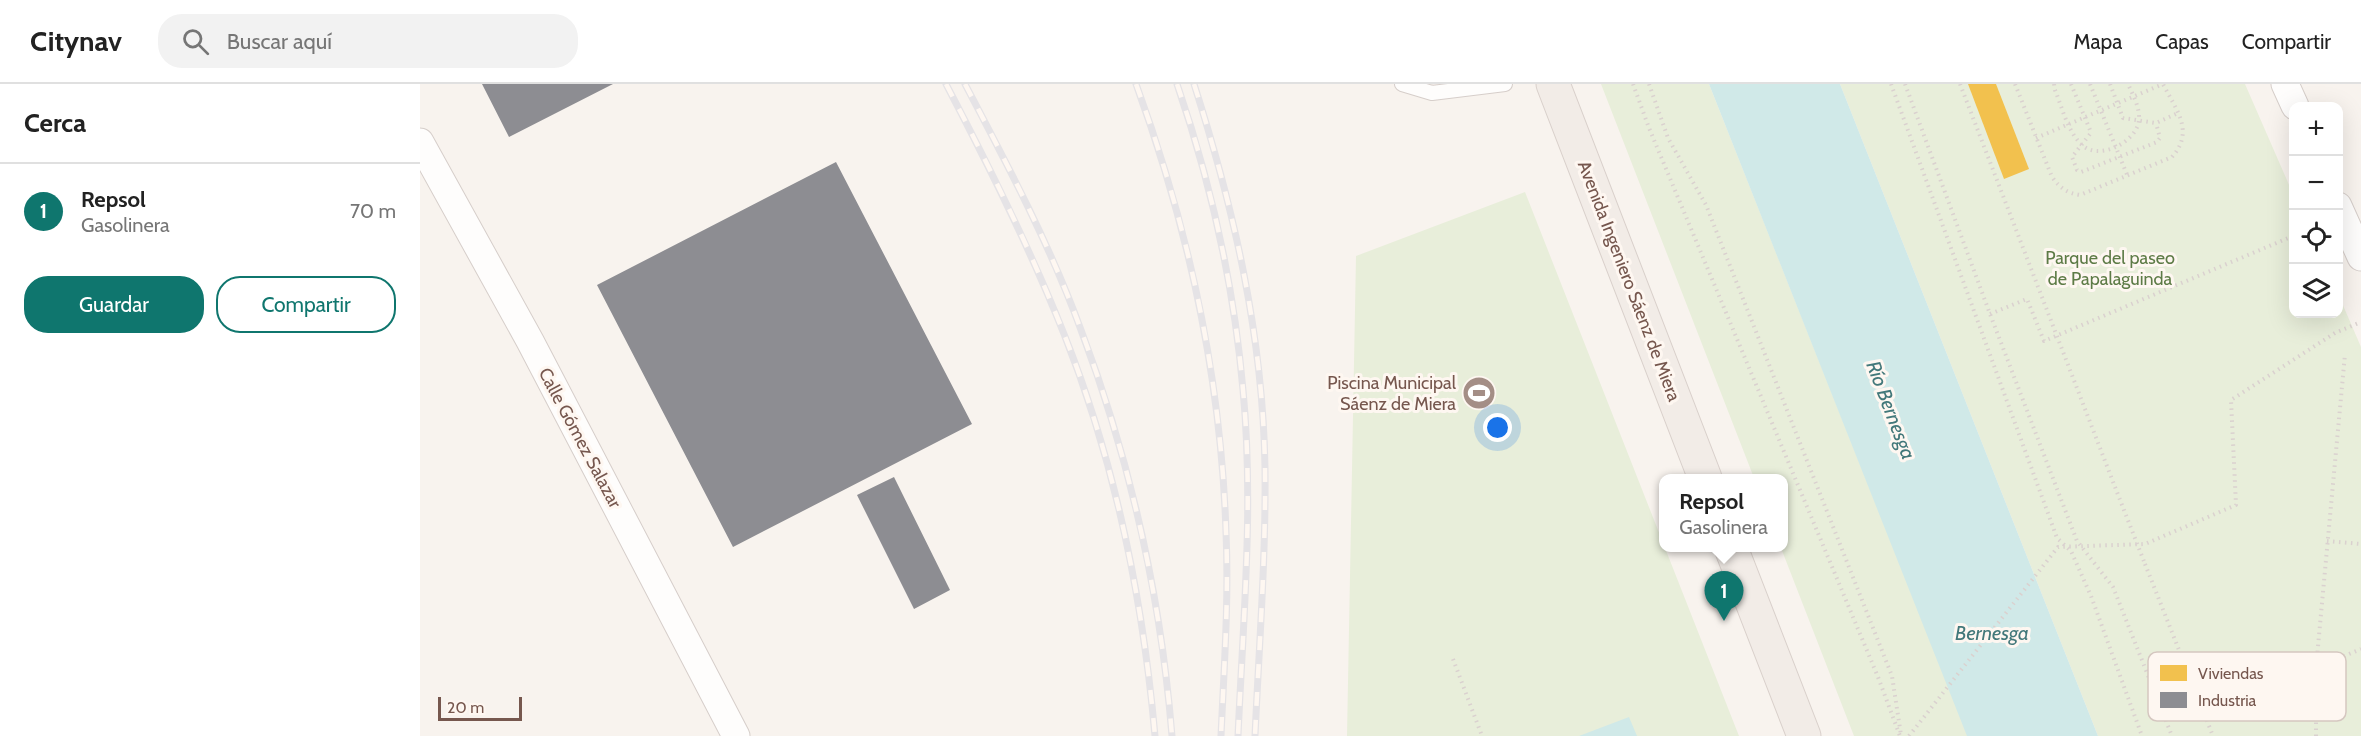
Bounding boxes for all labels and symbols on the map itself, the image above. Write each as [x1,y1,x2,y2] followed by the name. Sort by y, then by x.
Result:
[1573,158,1685,405] street label: Avenida Ingeniero Sáenz de Miera
[2045,247,2175,290] park label: Parque del paseo de Papalaguinda
[1861,357,1921,463] water label: Río Bernesga
[534,364,626,512] street label: Calle Gómez Salazar
[1327,372,1457,415] place label: Piscina Municipal Sáenz de Miera
[1461,375,1497,411] sports icon: Piscina Municipal Sáenz de Miera
[1483,413,1512,442] your location
[1704,572,1744,621] pin: 1
[1955,621,2029,645] water label: Bernesga
[2148,652,2346,721] legend
[2198,664,2264,683] text: Viviendas
[2198,691,2257,710] text: Industria
[438,694,522,722] scale bar

